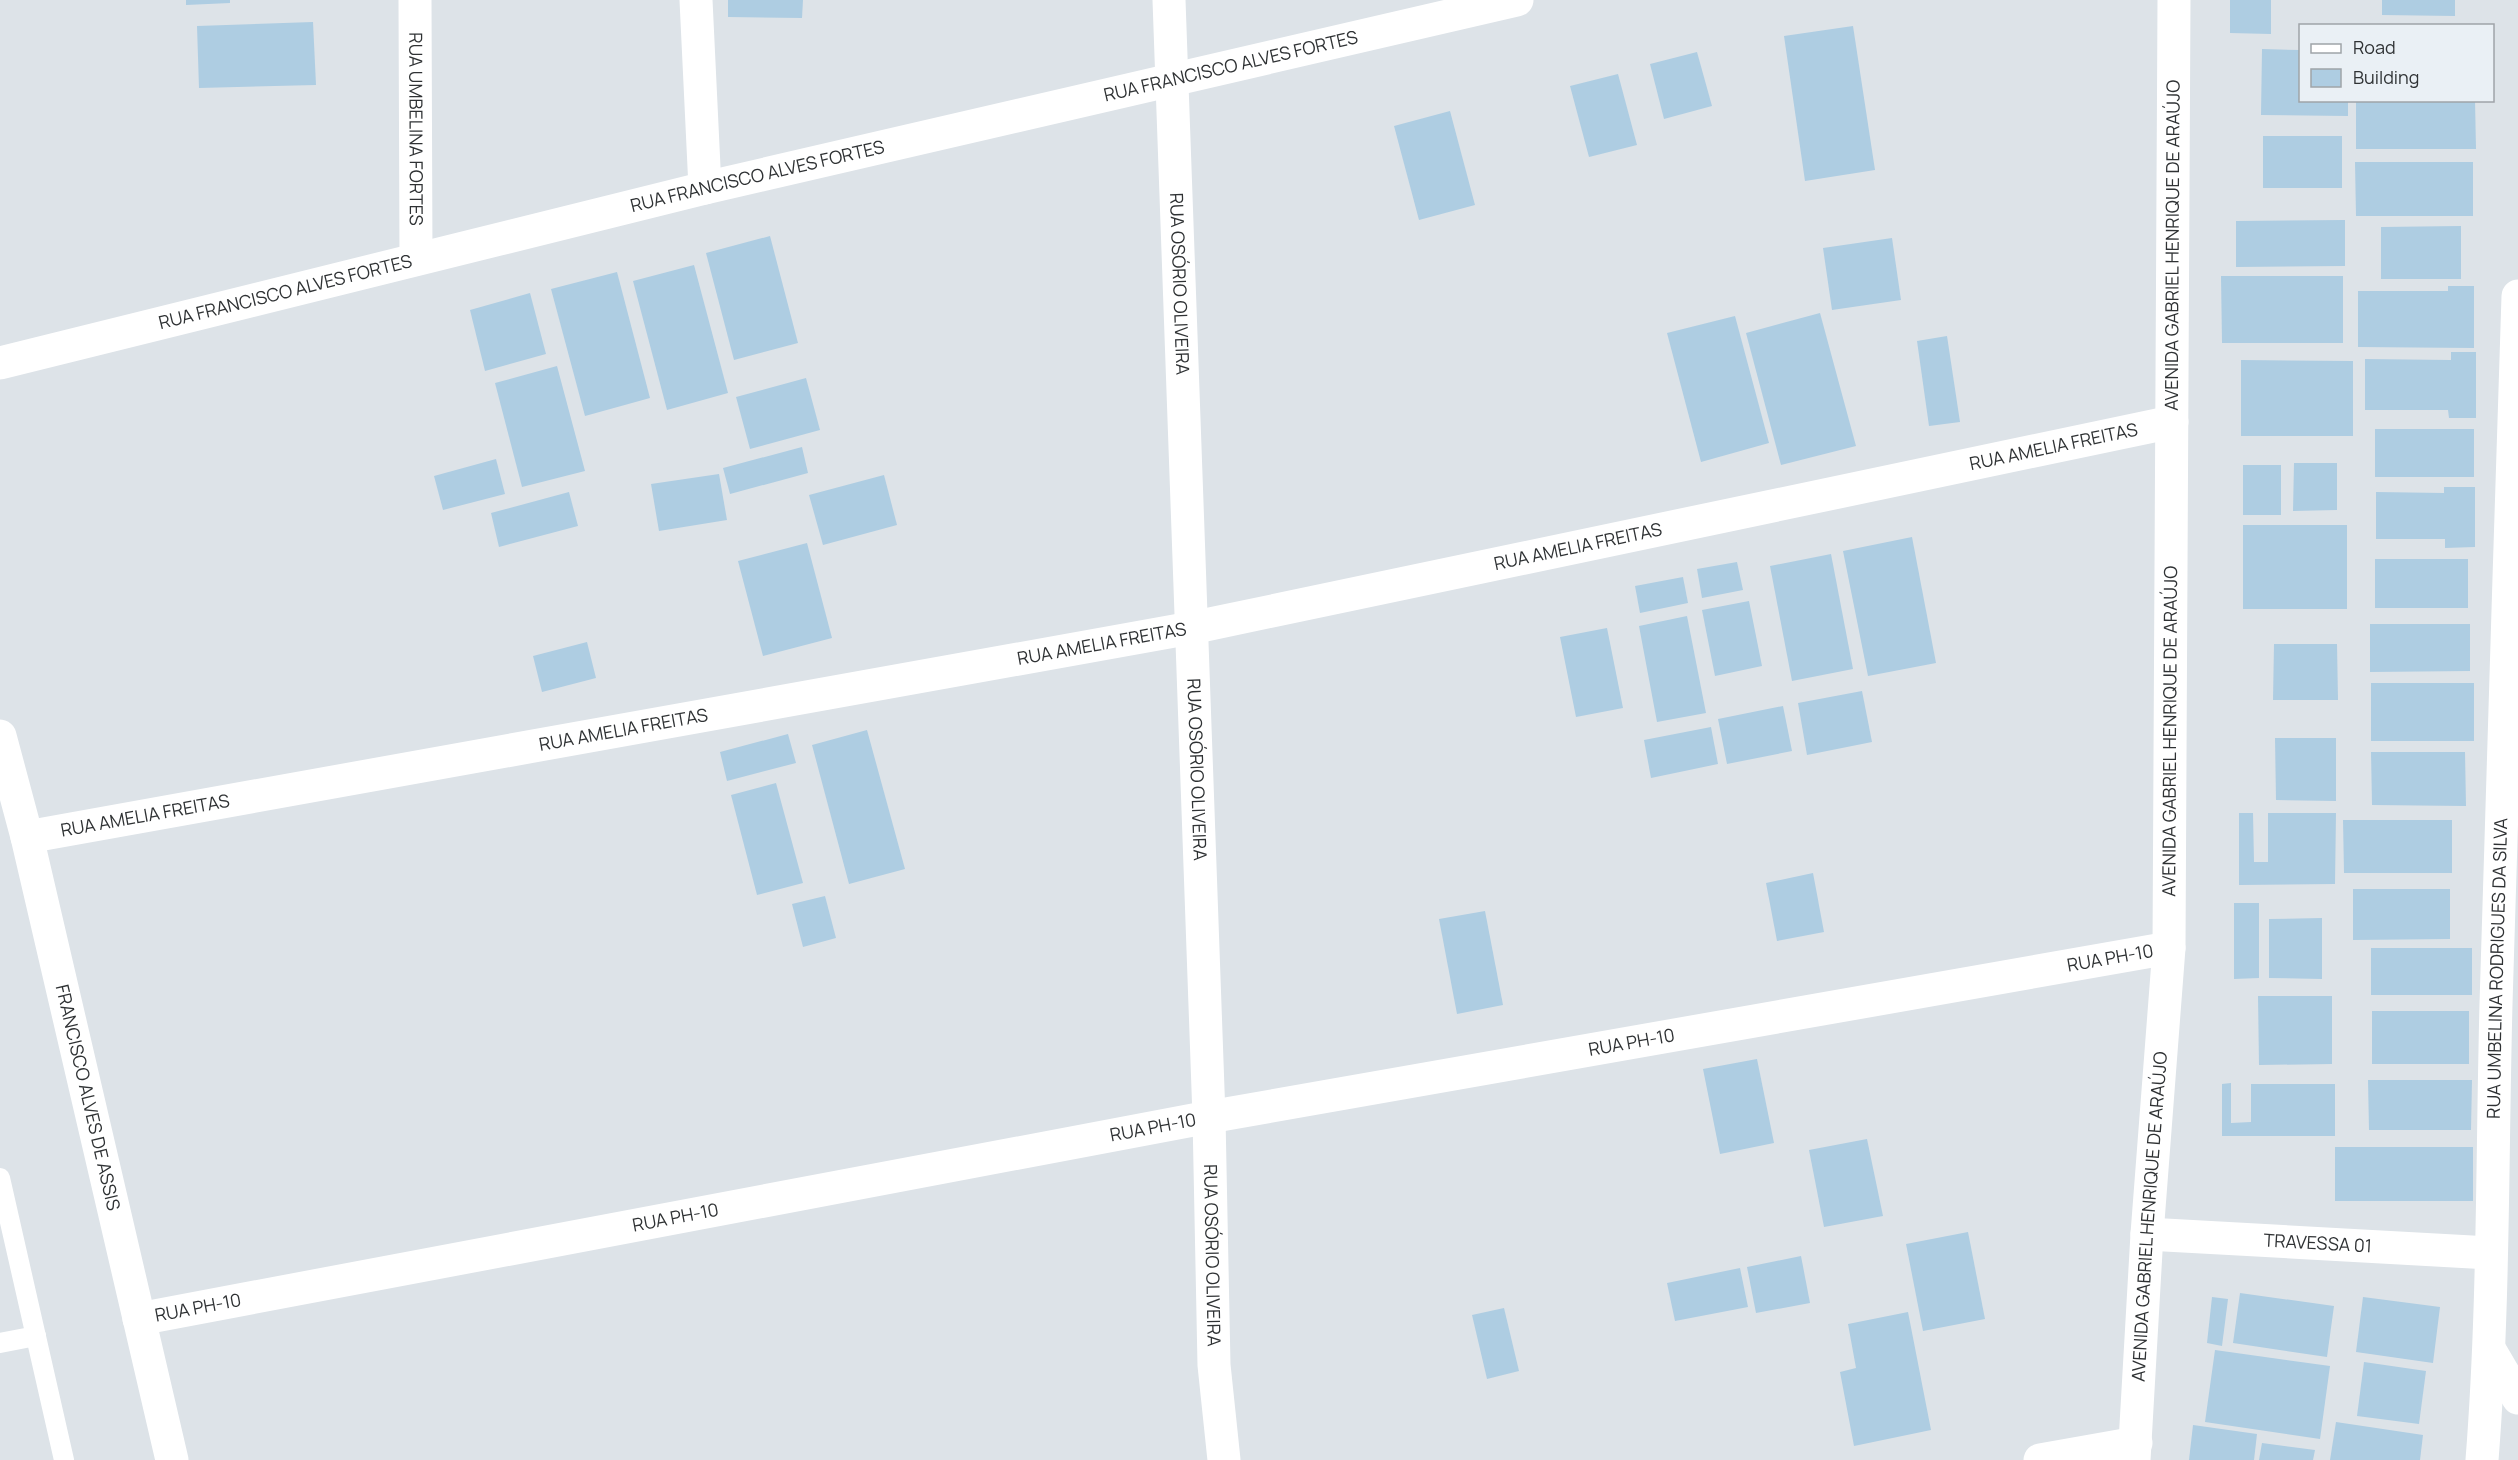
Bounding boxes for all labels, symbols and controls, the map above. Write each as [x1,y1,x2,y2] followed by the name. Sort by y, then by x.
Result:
[1101,24,1360,106] street label: RUA FRANCISCO ALVES FORTES
[2299,24,2494,102] legend
[404,32,429,226] street label: RUA UMBELINA FORTES
[2353,35,2396,59] text: Road
[2353,65,2419,89] text: Building
[2159,80,2185,411] street label: AVENIDA GABRIEL HENRIQUE DE ARAÚJO
[628,134,886,217] street label: RUA FRANCISCO ALVES FORTES
[1165,192,1195,376] street label: RUA OSÓRIO OLIVEIRA
[156,248,414,334] street label: RUA FRANCISCO ALVES FORTES
[1967,417,2140,475] street label: RUA AMELIA FREITAS
[1492,516,1664,575] street label: RUA AMELIA FREITAS
[2156,566,2182,897] street label: AVENIDA GABRIEL HENRIQUE DE ARAÚJO
[1015,616,1188,670] street label: RUA AMELIA FREITAS
[1182,678,1213,862] street label: RUA OSÓRIO OLIVEIRA
[537,702,710,756] street label: RUA AMELIA FREITAS
[59,788,231,842] street label: RUA AMELIA FREITAS
[2481,817,2512,1119] street label: RUA UMBELINA RODRIGUES DA SILVA
[2065,938,2155,977] street label: RUA PH-10
[51,982,127,1213] street label: FRANCISCO ALVES DE ASSIS
[1586,1022,1676,1061] street label: RUA PH-10
[2126,1050,2172,1382] street label: AVENIDA GABRIEL HENRIQUE DE ARAÚJO
[1108,1107,1198,1146] street label: RUA PH-10
[1199,1164,1227,1347] street label: RUA OSÓRIO OLIVEIRA
[630,1197,720,1237] street label: RUA PH-10
[2263,1227,2373,1257] street label: TRAVESSA 01
[153,1287,243,1327] street label: RUA PH-10

